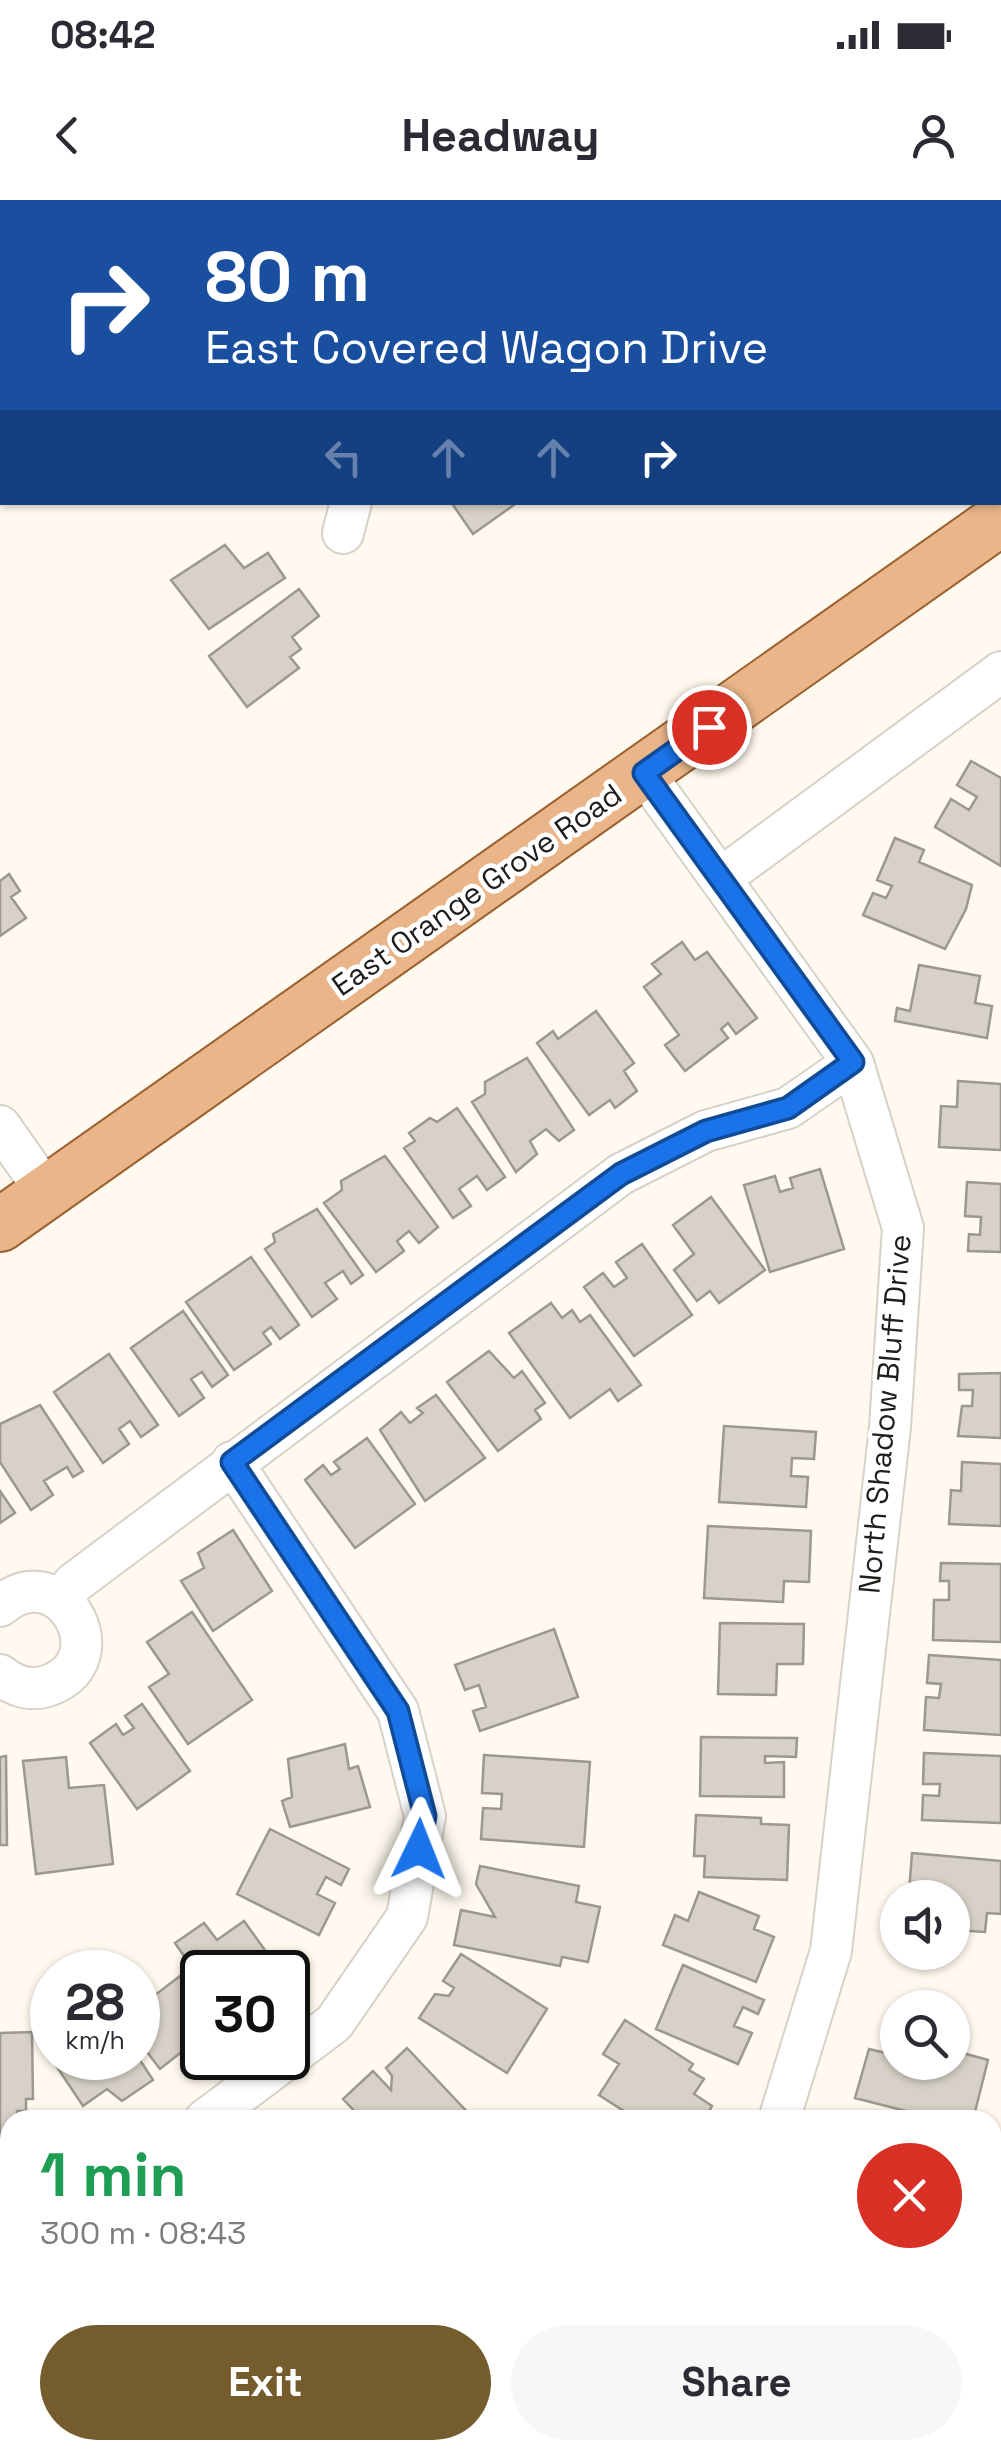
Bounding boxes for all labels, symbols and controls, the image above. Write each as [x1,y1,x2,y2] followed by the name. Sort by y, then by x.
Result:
[50,11,156,59] text: 08:42
[401,107,600,164] text: Headway
[40,108,95,163] icon: back
[906,108,961,163] icon: person
[205,232,370,321] text: 80 m
[40,240,170,370] icon: right
[205,319,768,376] text: East Covered Wagon Drive
[316,430,371,485] icon: left
[421,430,476,485] icon: ahead
[526,430,581,485] icon: ahead
[631,430,686,485] icon: right
[667,685,752,770] pin
[682,700,737,755] icon: arrive
[324,775,629,1005] street label: East Orange Grove Road
[849,1233,920,1595] street label: North Shadow Bluff Drive
[367,1797,471,1901] position arrow
[880,1880,970,2080] map controls
[880,1880,970,1970] button: sound
[180,1950,310,2080] speed limit sign: 30
[65,1971,125,2035] text: 28
[880,1990,970,2080] button: search
[65,2024,125,2056] text: km/h
[40,2137,187,2214] text: 1 min
[857,2143,962,2248] button: close
[40,2213,246,2253] text: 300 m · 08:43
[40,2325,491,2440] button: Exit
[511,2325,962,2440] button: Share

